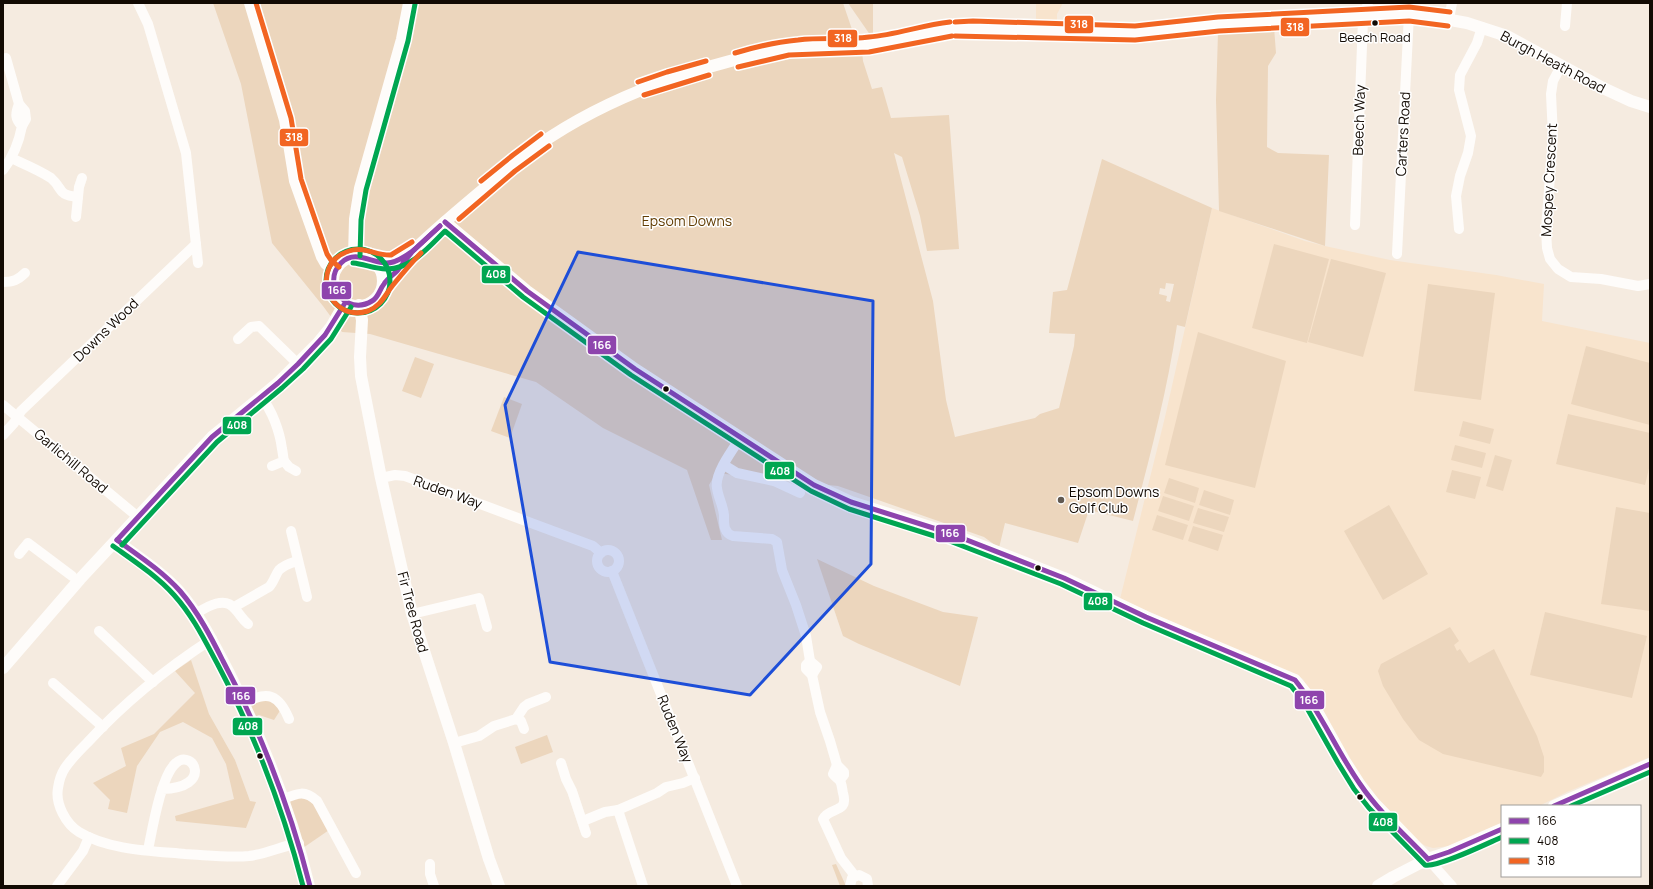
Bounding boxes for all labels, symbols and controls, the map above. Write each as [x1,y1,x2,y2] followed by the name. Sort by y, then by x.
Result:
[1064,15,1094,34] line badge: 318
[1070,16,1088,31] text: 318
[1280,17,1310,37] line badge: 318
[1370,18,1380,28] marker: Beech Road
[1286,19,1304,34] text: 318
[1497,26,1609,97] street label: Burgh Heath Road
[1339,28,1411,46] place label: Beech Road
[827,29,858,48] line badge: 318
[834,30,852,45] text: 318
[1348,84,1369,156] street label: Beech Way
[1391,91,1414,177] street label: Carters Road
[1536,122,1561,237] street label: Mospey Crescent
[279,128,309,147] line badge: 318
[285,129,303,144] text: 318
[642,211,732,230] park label: Epsom Downs
[481,265,511,284] line badge: 408
[486,266,507,281] text: 408
[321,281,352,300] line badge: 166
[328,282,346,297] text: 166
[69,294,142,366] street label: Downs Wood
[587,335,617,355] line badge: 166
[593,337,611,352] text: 166
[661,384,671,394] unlabelled marker
[222,416,252,435] line badge: 408
[227,417,248,432] text: 408
[30,424,112,497] street label: Garlichill Road
[764,461,795,480] line badge: 408
[770,463,791,478] text: 408
[411,470,486,513] street label: Ruden Way
[1069,482,1159,517] place label: Epsom Downs Golf Club
[1056,495,1066,505] marker: Epsom Downs Golf Club
[935,524,966,543] line badge: 166
[941,525,959,540] text: 166
[1033,563,1043,573] unlabelled marker
[394,569,433,654] street label: Fir Tree Road
[1083,592,1113,611] line badge: 408
[1088,593,1109,608] text: 408
[225,686,256,705] line badge: 166
[232,688,250,703] text: 166
[1294,690,1325,710] line badge: 166
[653,692,698,766] street label: Ruden Way
[1300,692,1318,707] text: 166
[232,717,263,736] line badge: 408
[238,718,259,733] text: 408
[255,751,265,761] unlabelled marker
[1355,792,1365,802] unlabelled marker
[1501,805,1641,877] legend
[1368,812,1398,832] line badge: 408
[1537,812,1557,829] text: 166
[1373,814,1394,829] text: 408
[1537,832,1558,849] text: 408
[1537,852,1555,869] text: 318

